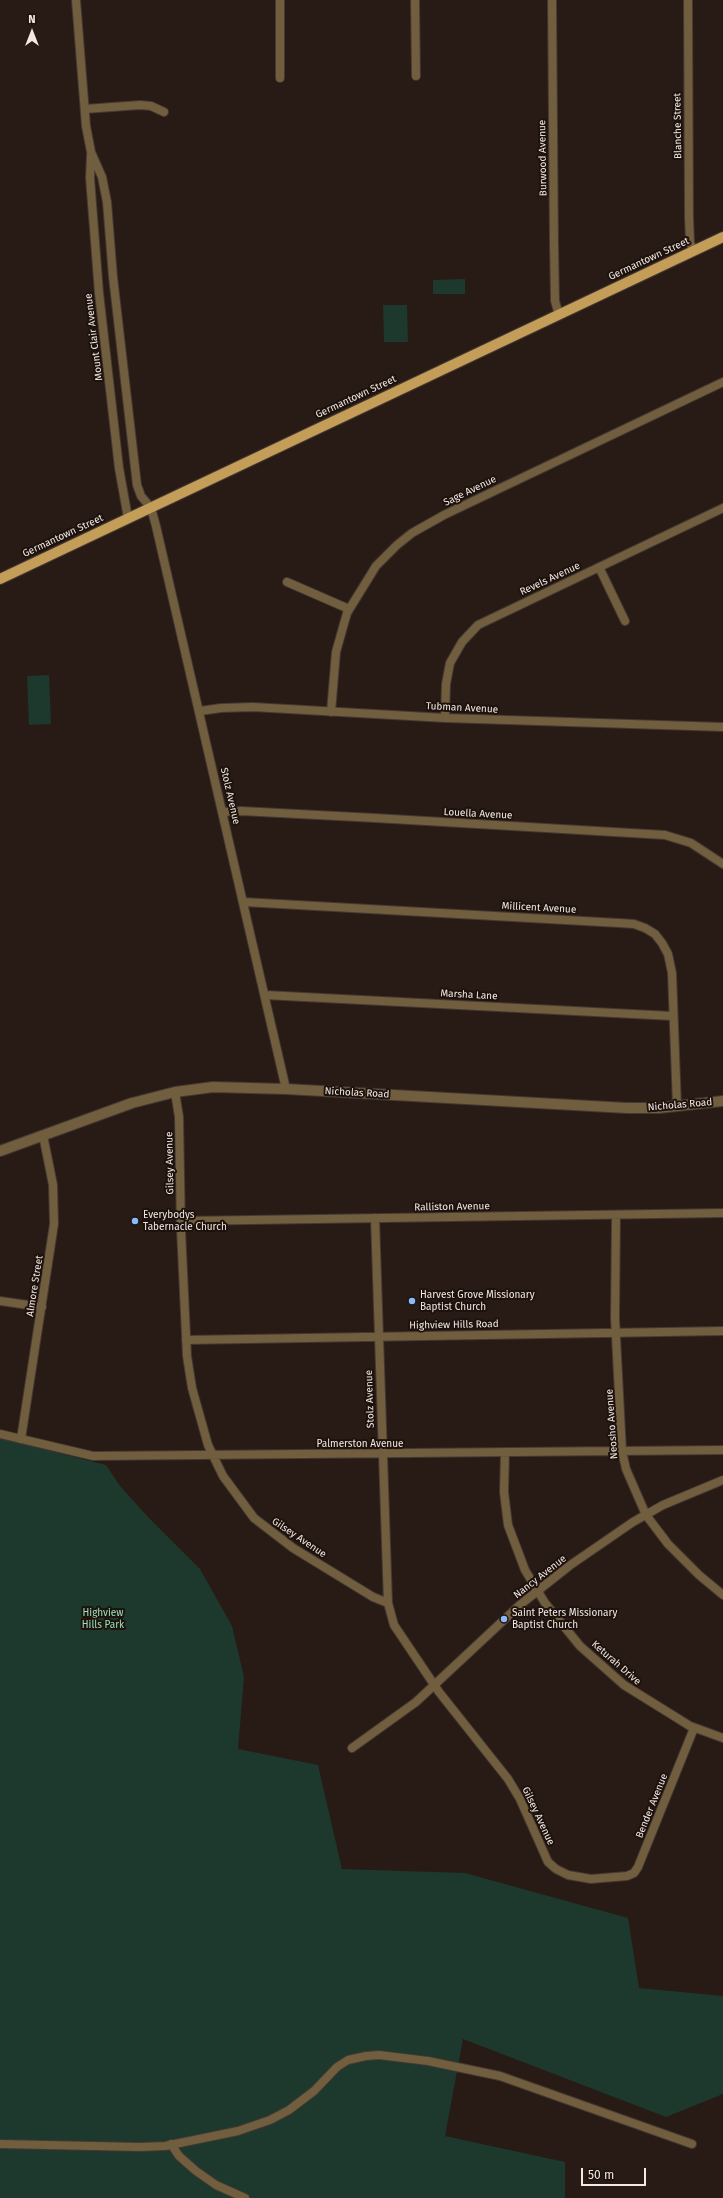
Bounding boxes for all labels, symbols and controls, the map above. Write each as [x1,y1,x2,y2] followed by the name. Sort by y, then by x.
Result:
[12,12,52,52] north arrow
[28,13,36,26] text: N
[671,93,685,159] street label: Blanche Street
[536,120,550,196] street label: Burwood Avenue
[607,235,691,283] street label: Germantown Street
[83,293,105,381] street label: Mount Clair Avenue
[314,373,398,421] street label: Germantown Street
[442,473,498,509] street label: Sage Avenue
[21,512,105,560] street label: Germantown Street
[518,560,582,598] street label: Revels Avenue
[426,700,498,716] street label: Tubman Avenue
[218,766,242,826] street label: Stolz Avenue
[443,806,513,822] street label: Louella Avenue
[501,900,577,916] street label: Millicent Avenue
[440,988,498,1002] street label: Marsha Lane
[324,1085,390,1101] street label: Nicholas Road
[647,1096,713,1114] street label: Nicholas Road
[163,1131,177,1195] street label: Gilsey Avenue
[414,1200,490,1214] street label: Ralliston Avenue
[143,1209,227,1232] place label: Everybodys Tabernacle Church
[130,1216,140,1226] marker: Everybodys Tabernacle Church
[24,1255,46,1317] street label: Almore Street
[420,1289,535,1312] place label: Harvest Grove Missionary Baptist Church
[407,1296,417,1306] marker: Harvest Grove Missionary Baptist Church
[409,1318,499,1332] street label: Highview Hills Road
[363,1370,377,1428] street label: Stolz Avenue
[604,1389,620,1459] street label: Neosho Avenue
[317,1438,403,1450] street label: Palmerston Avenue
[270,1515,328,1561] street label: Gilsey Avenue
[511,1553,569,1601] street label: Nancy Avenue
[82,1607,124,1630] park label: Highview Hills Park
[512,1607,617,1630] place label: Saint Peters Missionary Baptist Church
[499,1614,509,1624] marker: Saint Peters Missionary Baptist Church
[589,1638,643,1688] street label: Keturah Drive
[634,1772,670,1840] street label: Bender Avenue
[519,1785,557,1847] street label: Gilsey Avenue
[583,2160,648,2186] scale bar
[588,2168,614,2182] text: 50 m

